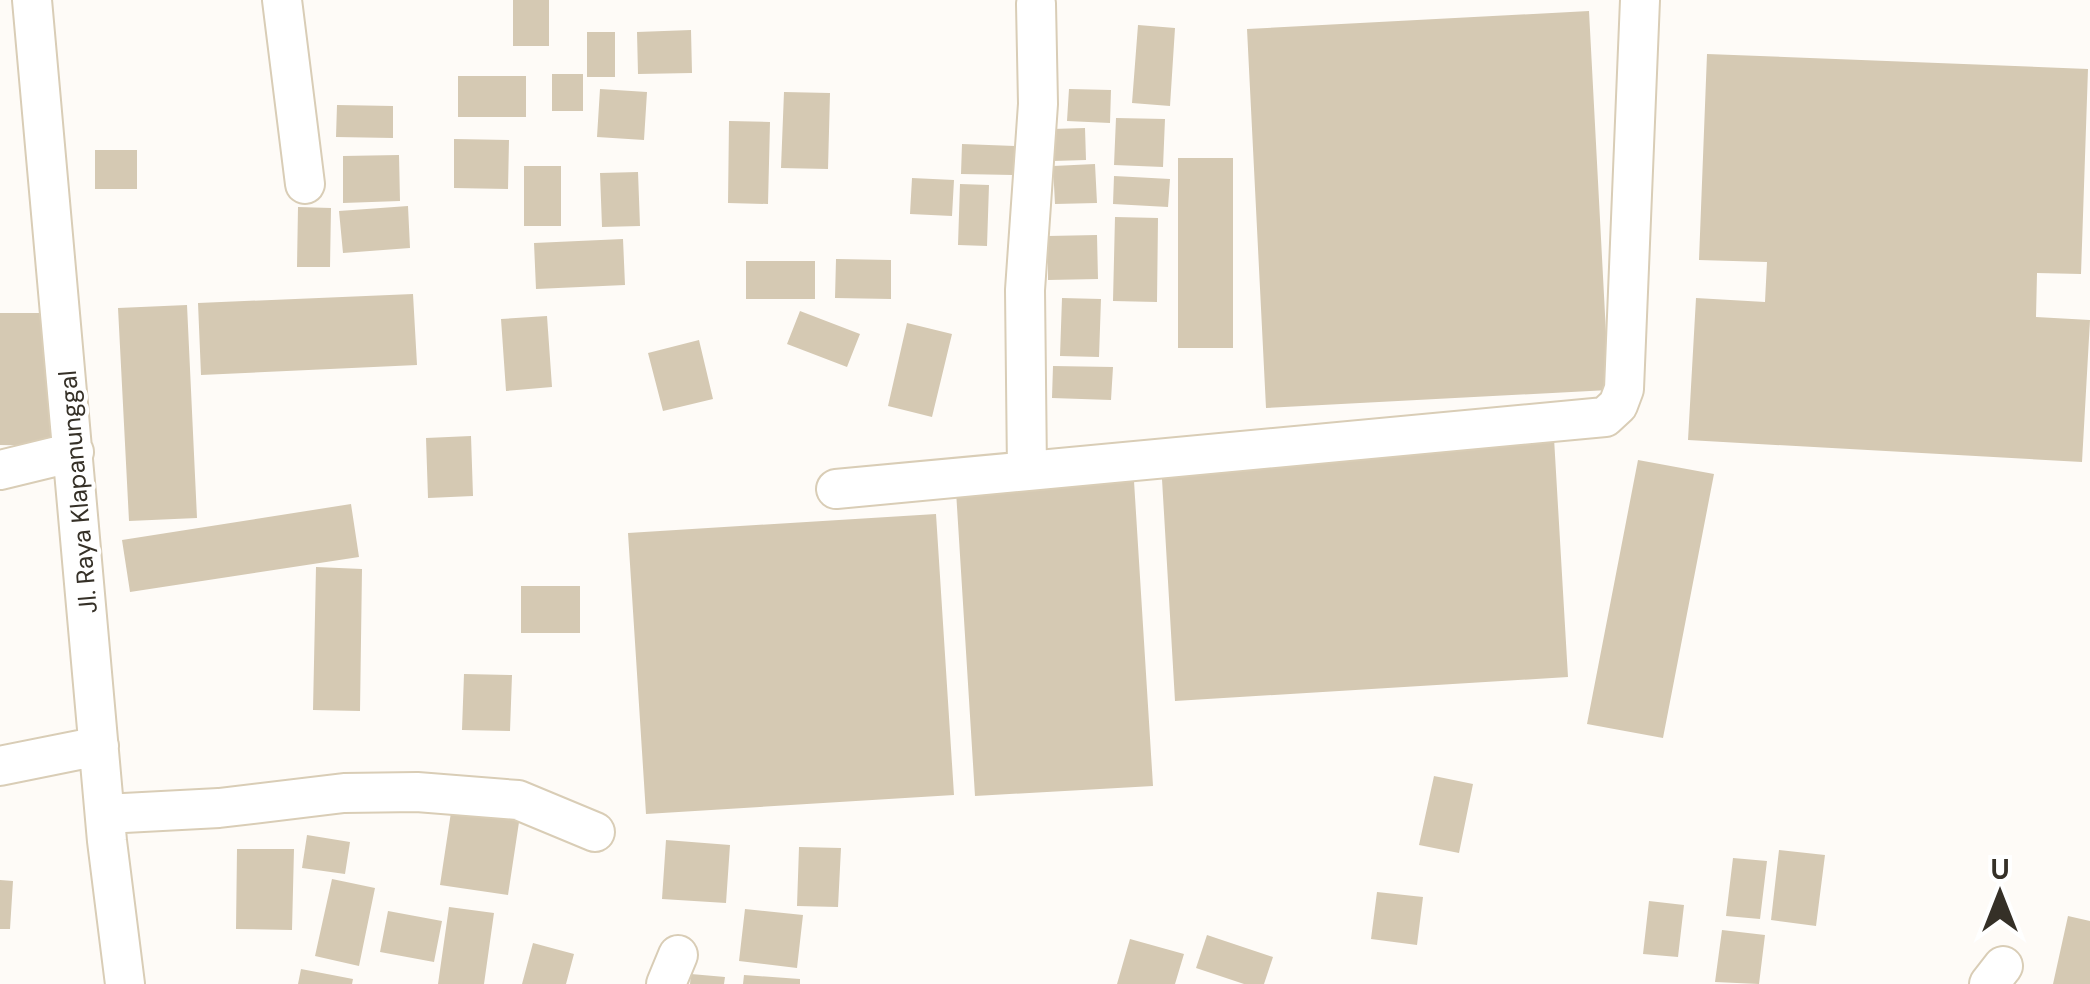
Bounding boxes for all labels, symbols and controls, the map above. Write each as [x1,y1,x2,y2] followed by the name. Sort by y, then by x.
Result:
[51,369,105,615] street label: Jl. Raya Klapanunggal
[1950,844,2050,944] north arrow
[1990,851,2010,888] text: U

